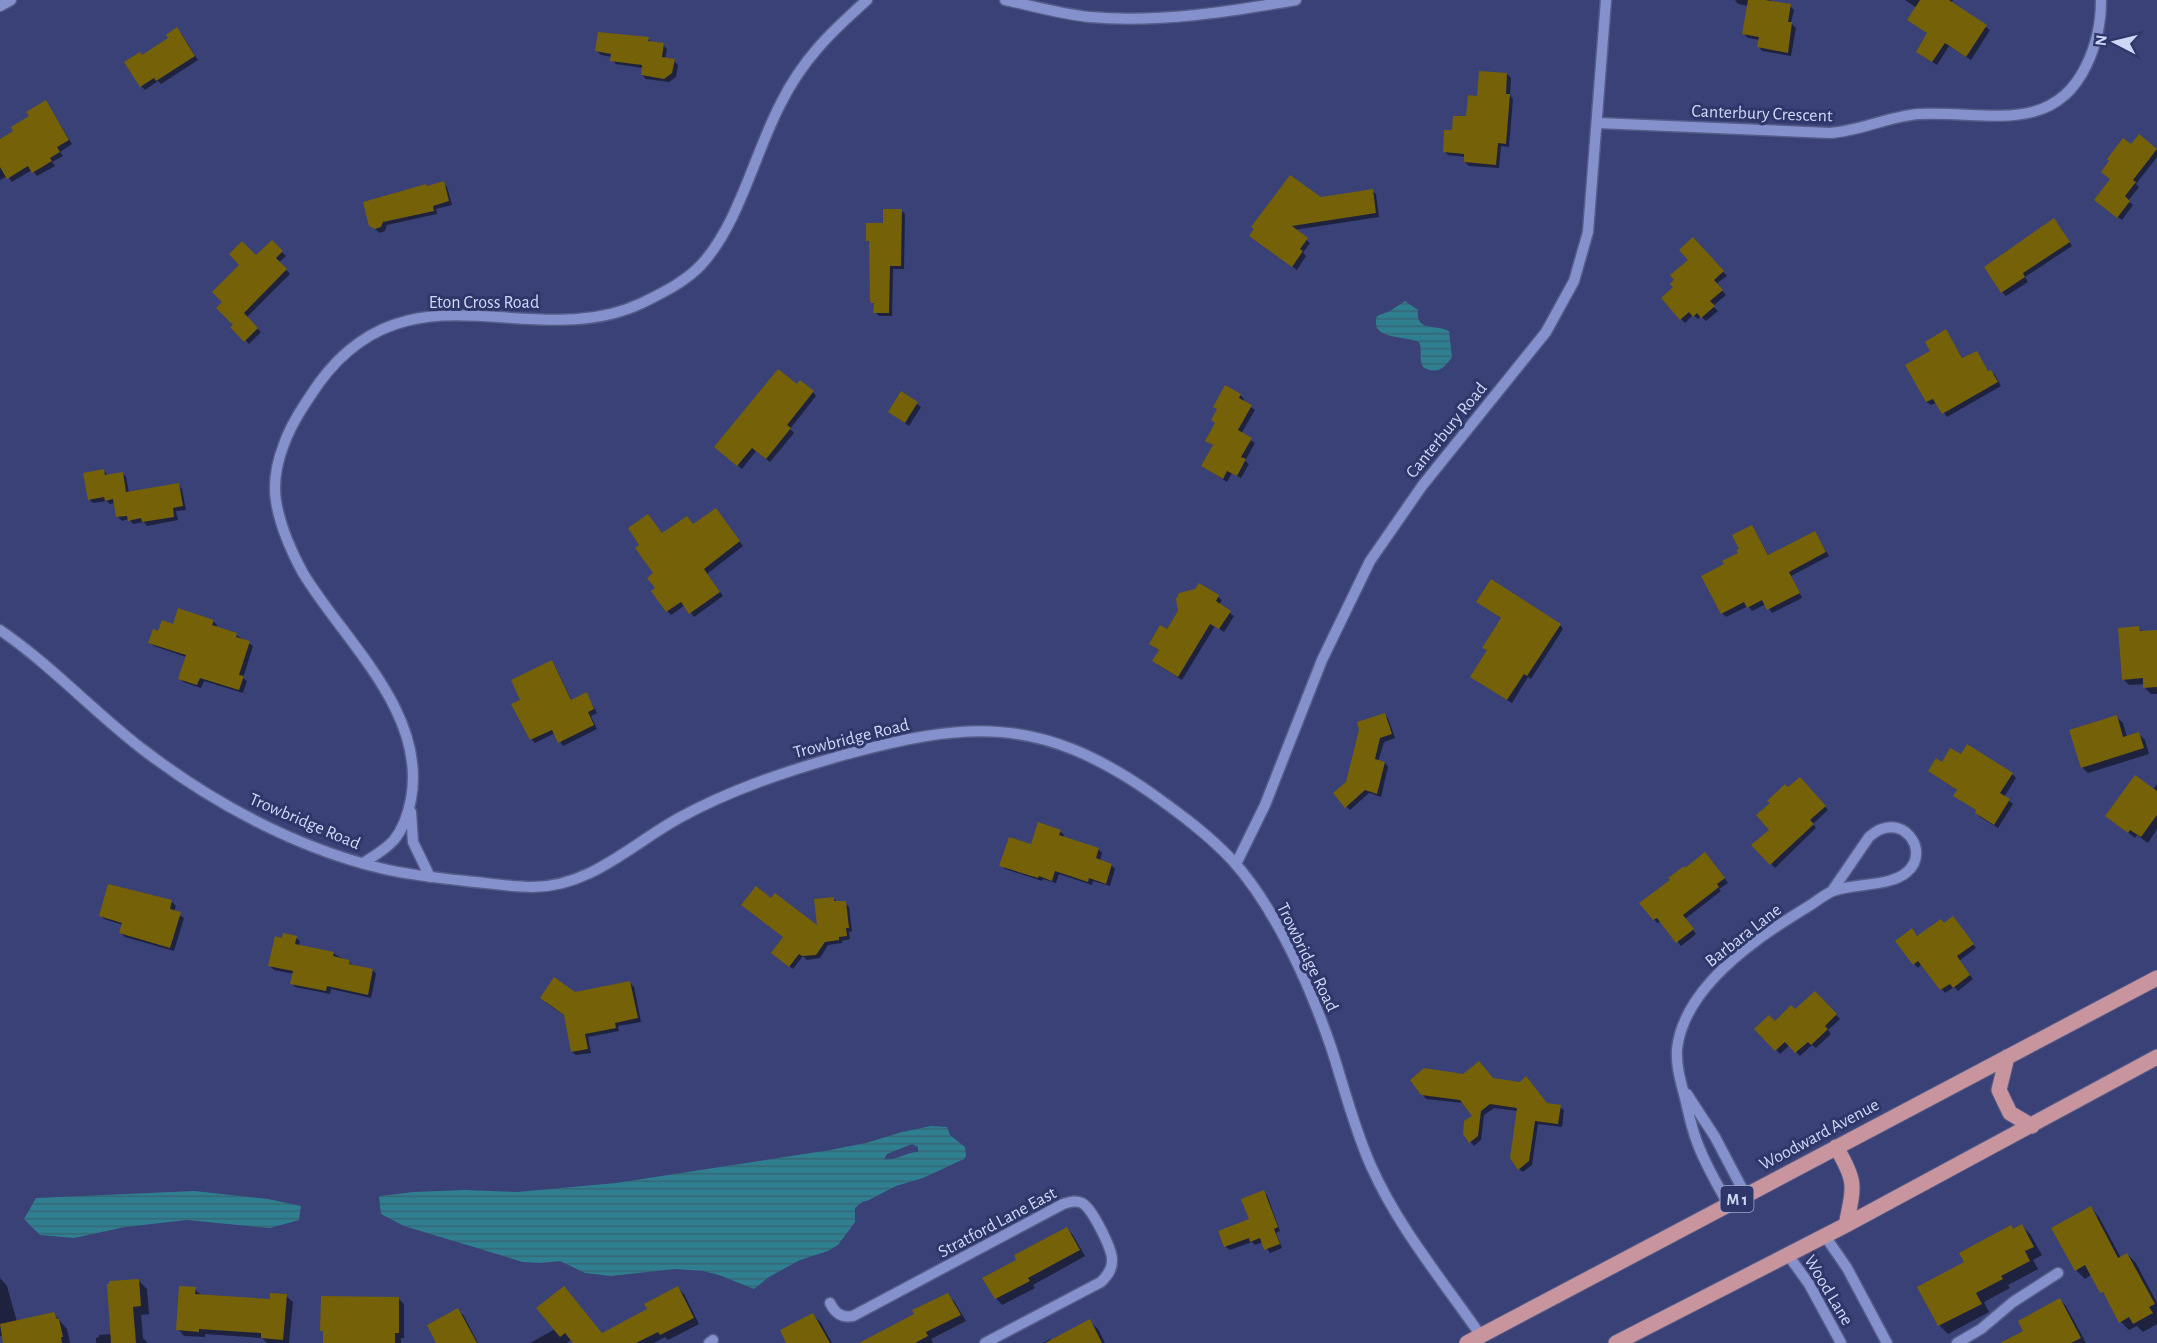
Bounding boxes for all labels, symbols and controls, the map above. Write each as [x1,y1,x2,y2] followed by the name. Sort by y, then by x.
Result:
[2085,12,2145,72] north arrow
[2092,34,2110,47] text: N
[1691,103,1833,125] street label: Canterbury Crescent
[429,294,539,312] street label: Eton Cross Road
[1403,379,1491,482] street label: Canterbury Road
[792,716,911,762] street label: Trowbridge Road
[247,790,363,853] street label: Trowbridge Road
[1273,900,1341,1015] street label: Trowbridge Road
[1702,901,1785,971] street label: Barbara Lane
[1757,1096,1882,1174] street label: Woodward Avenue
[935,1184,1060,1262] street label: Stratford Lane East
[1720,1186,1754,1212] road number: M 1
[1800,1252,1856,1329] street label: Wood Lane

